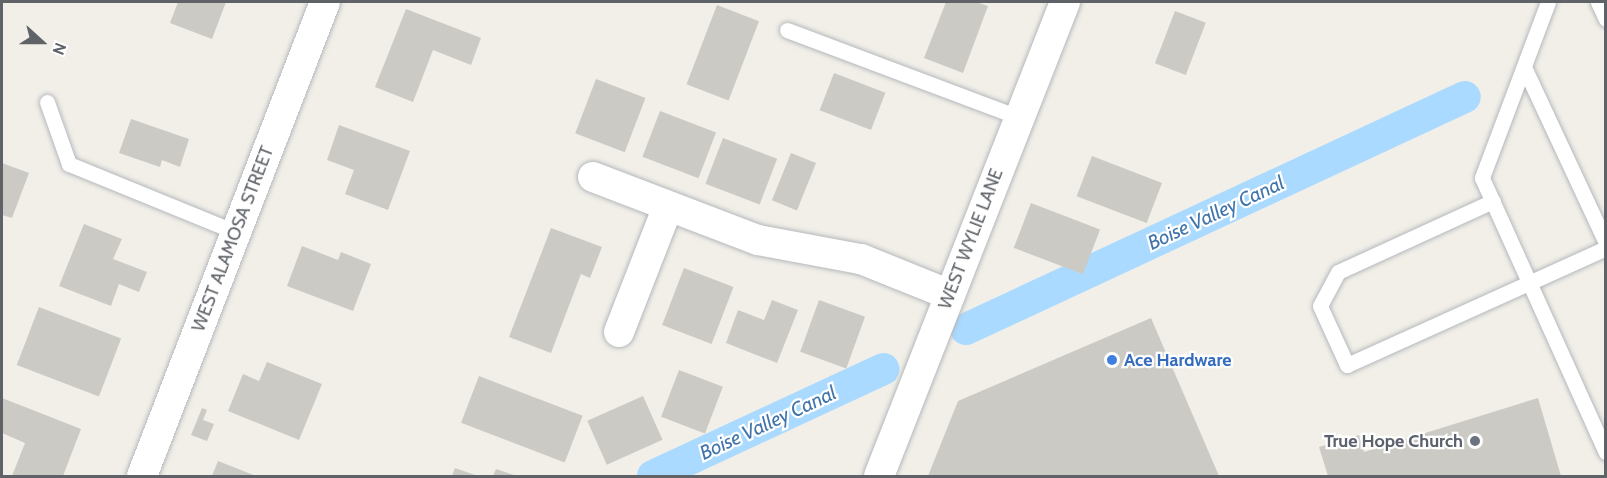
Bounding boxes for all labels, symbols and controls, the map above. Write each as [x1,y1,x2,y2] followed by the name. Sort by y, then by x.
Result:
[12,12,72,72] north arrow
[48,40,70,57] text: N
[188,143,278,335] street label: WEST ALAMOSA STREET
[934,166,1008,312] street label: WEST WYLIE LANE
[1144,171,1288,255] water label: Boise Valley Canal
[1124,349,1231,371] place label: Ace Hardware
[1105,353,1119,367] marker: Ace Hardware
[696,381,840,465] water label: Boise Valley Canal
[1324,430,1463,452] place label: True Hope Church
[1468,434,1482,448] marker: True Hope Church

